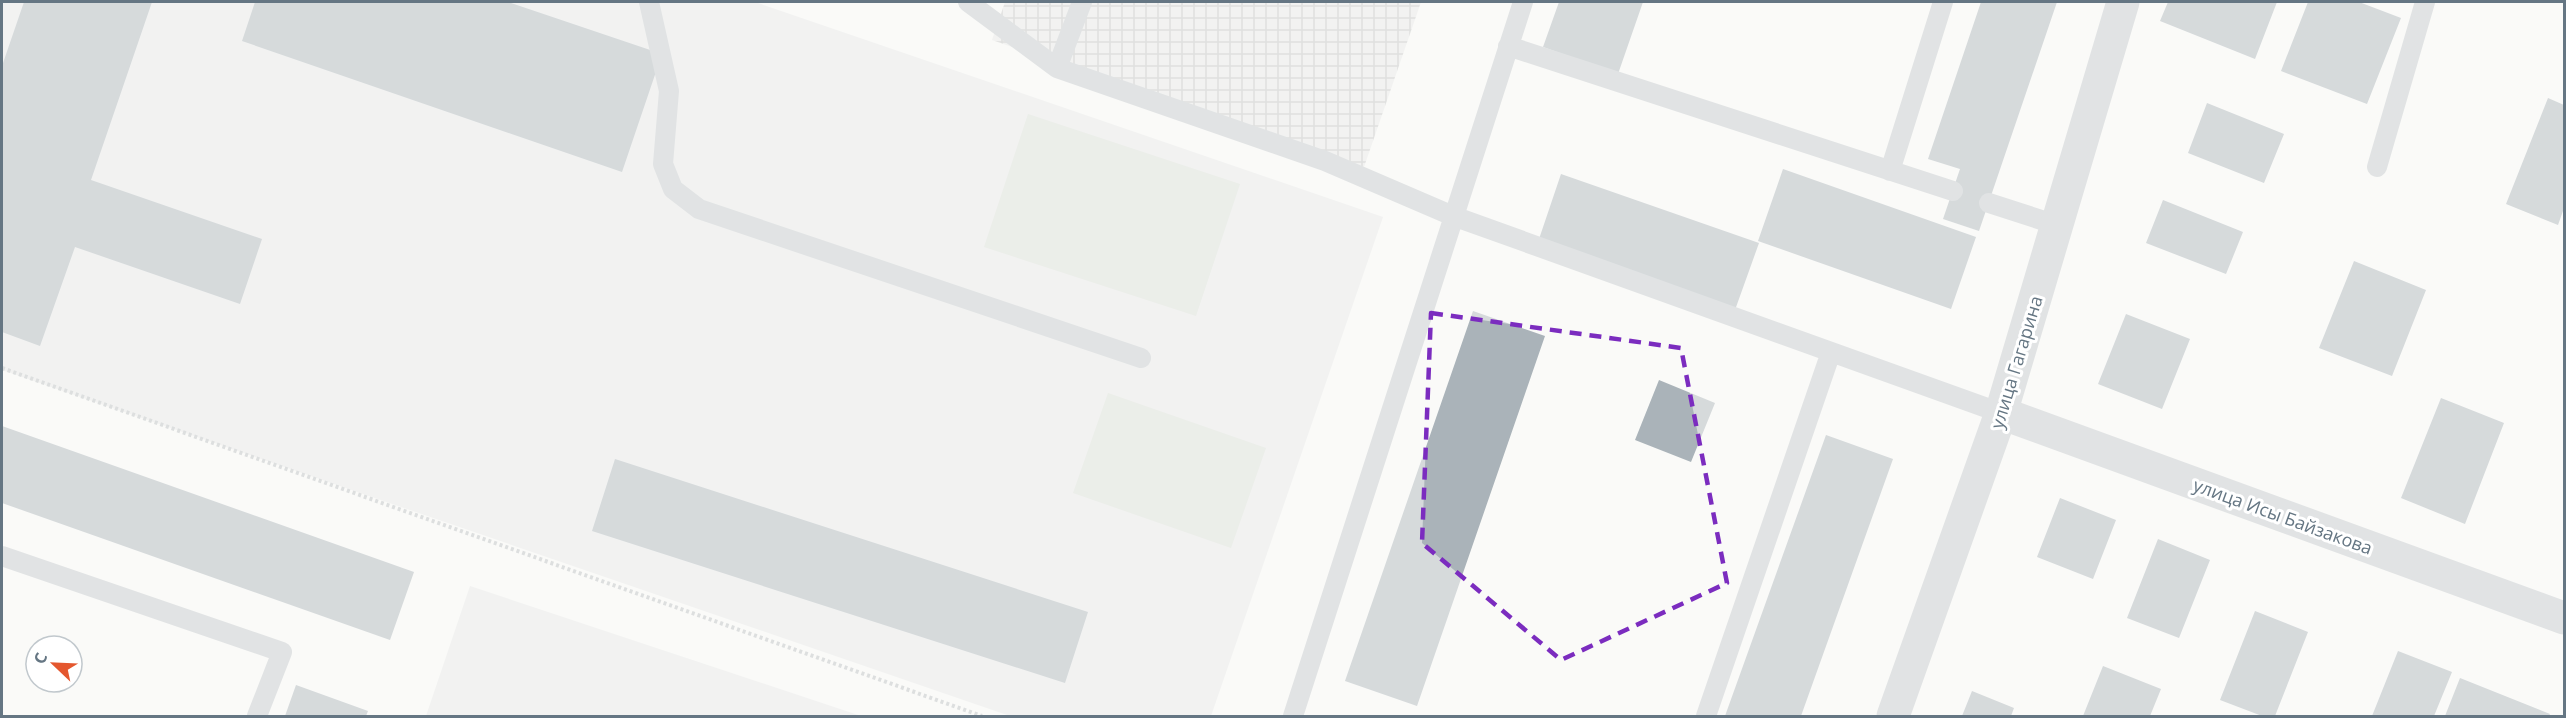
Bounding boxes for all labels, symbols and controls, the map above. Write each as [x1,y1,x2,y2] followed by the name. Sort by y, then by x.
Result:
[1984,293,2048,431] street label: улица Гагарина
[2190,472,2376,560] street label: улица Исы Байзакова
[24,634,84,694] north arrow
[28,649,52,667] text: С

